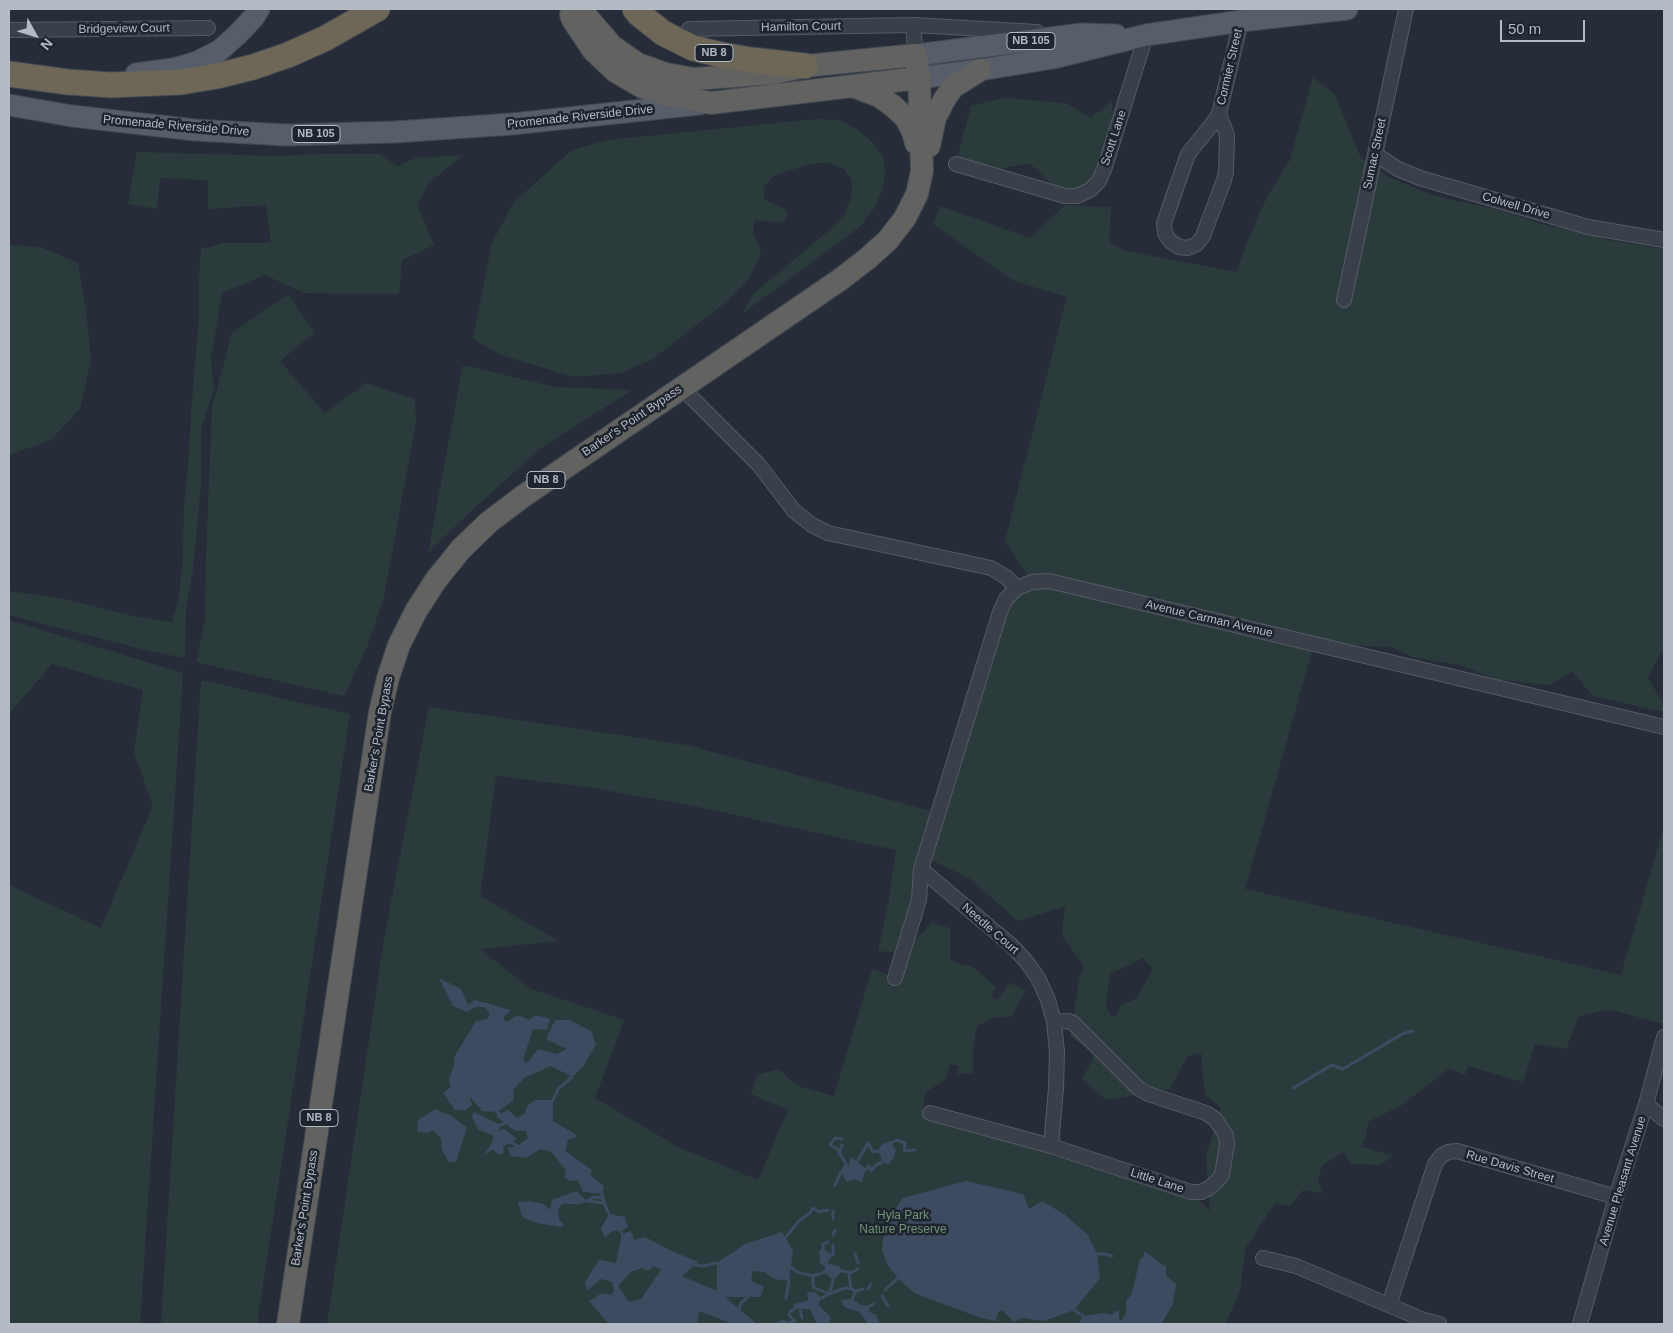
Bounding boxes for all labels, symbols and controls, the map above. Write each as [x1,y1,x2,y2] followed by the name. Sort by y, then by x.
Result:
[10,10,60,60] north arrow
[1503,10,1588,42] scale bar
[761,19,841,35] street label: Hamilton Court
[1508,20,1541,37] text: 50 m
[78,21,170,37] street label: Bridgeview Court
[1214,27,1246,107] street label: Cormier Street
[1007,32,1055,49] road number: NB 105
[37,35,56,53] text: N
[695,44,733,62] road number: NB 8
[506,102,654,132] street label: Promenade Riverside Drive
[1098,108,1130,168] street label: Scott Lane
[102,112,250,140] street label: Promenade Riverside Drive
[1360,117,1390,191] street label: Sumac Street
[292,126,340,142] road number: NB 105
[1480,189,1552,223] street label: Colwell Drive
[579,382,685,460] street label: Barker's Point Bypass
[527,472,565,488] road number: NB 8
[1144,597,1274,641] street label: Avenue Carman Avenue
[362,675,396,793] street label: Barker's Point Bypass
[959,900,1021,958] street label: Needle Court
[300,1110,338,1126] road number: NB 8
[1596,1115,1650,1247] street label: Avenue Pleasant Avenue
[1464,1148,1556,1186] street label: Rue Davis Street
[289,1149,321,1267] street label: Barker's Point Bypass
[1128,1166,1186,1196] street label: Little Lane
[859,1209,947,1237] park label: Hyla Park Nature Preserve

